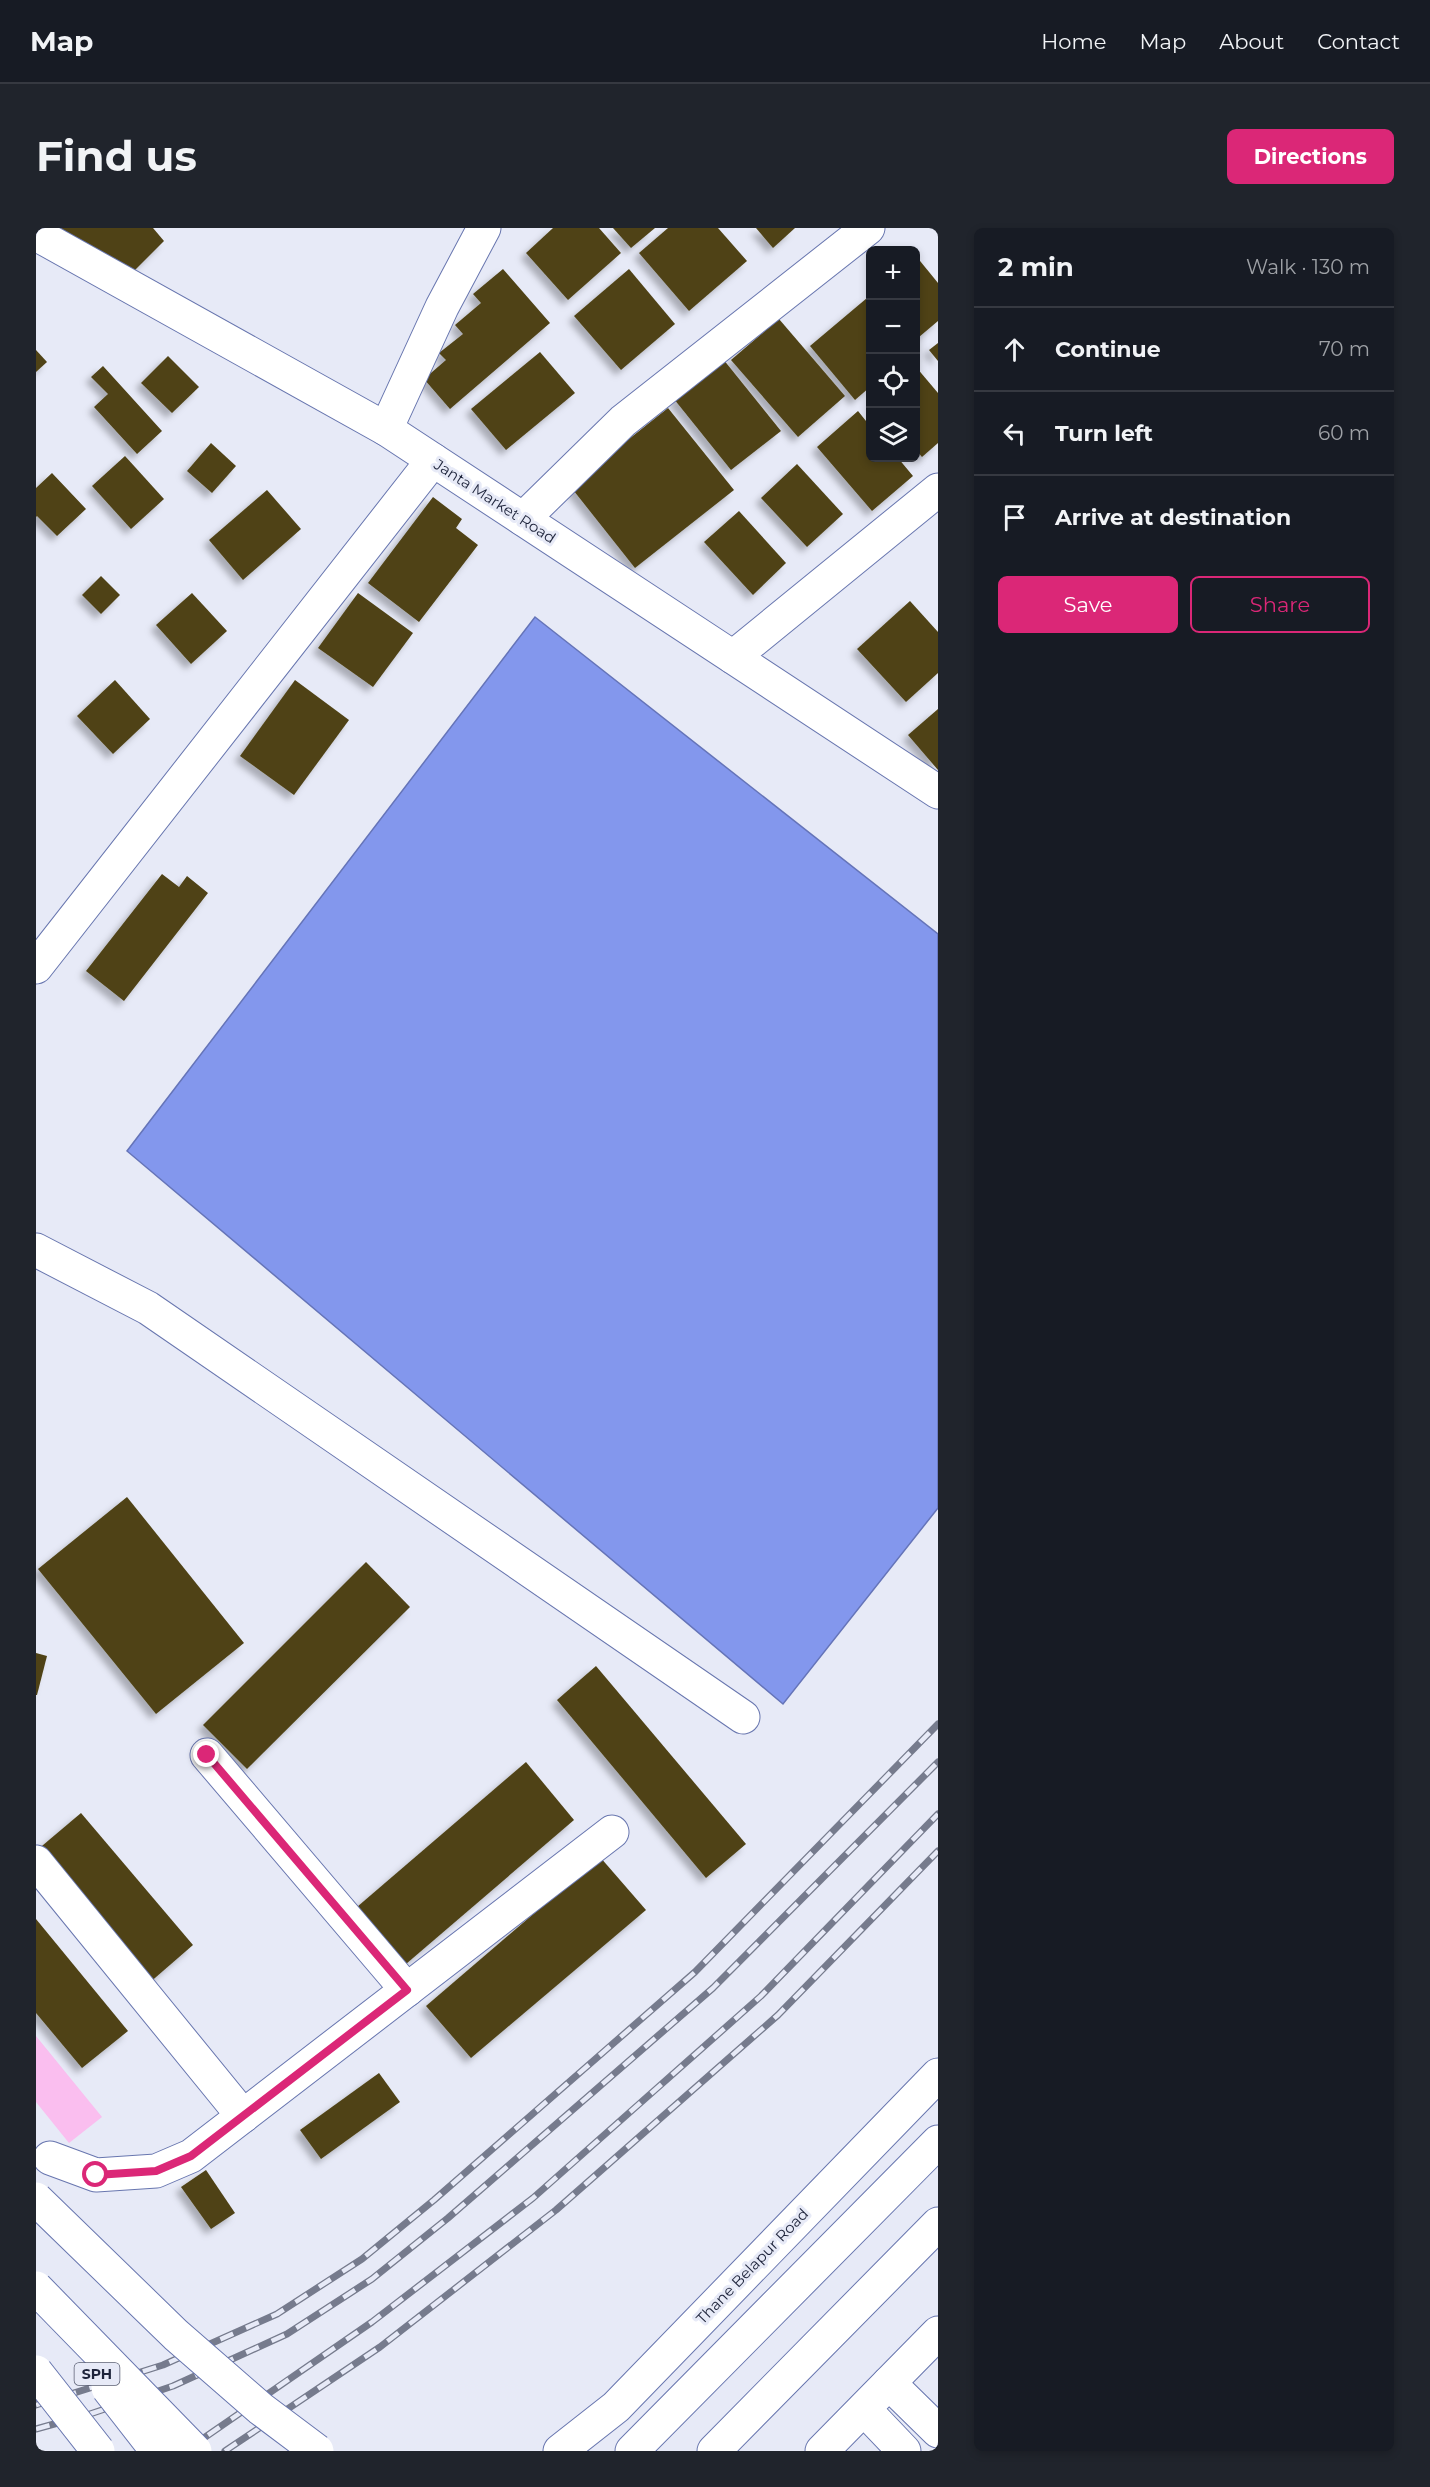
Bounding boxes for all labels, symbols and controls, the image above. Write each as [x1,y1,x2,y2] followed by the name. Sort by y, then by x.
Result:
[30,24,93,58] text: Map
[1041,29,1106,54] text: Home
[1139,29,1186,54] text: Map
[1219,29,1284,54] text: About
[1317,29,1400,54] text: Contact
[1227,129,1394,184] button: Directions
[36,130,197,182] text: Find us
[866,246,920,462] map controls
[866,246,920,300] button: +
[998,251,1074,283] text: 2 min
[1246,255,1370,279] text: Walk · 130 m
[866,300,920,354] button: −
[998,333,1031,366] icon: ahead
[1055,336,1161,363] text: Continue
[1319,337,1370,361] text: 70 m
[866,354,920,408] button: locate
[866,408,920,462] button: layers
[998,417,1031,450] icon: left
[1055,420,1153,447] text: Turn left
[1318,421,1370,445] text: 60 m
[430,454,559,547] street label: Janta Market Road
[998,501,1031,534] icon: arrive
[1055,504,1291,531] text: Arrive at destination
[998,576,1178,633] button: Save
[1190,576,1370,633] button: Share
[193,1741,219,1767] route end
[82,2161,108,2187] route start
[692,2204,812,2328] street label: Thane Belapur Road
[74,2363,120,2385] road number: SPH

